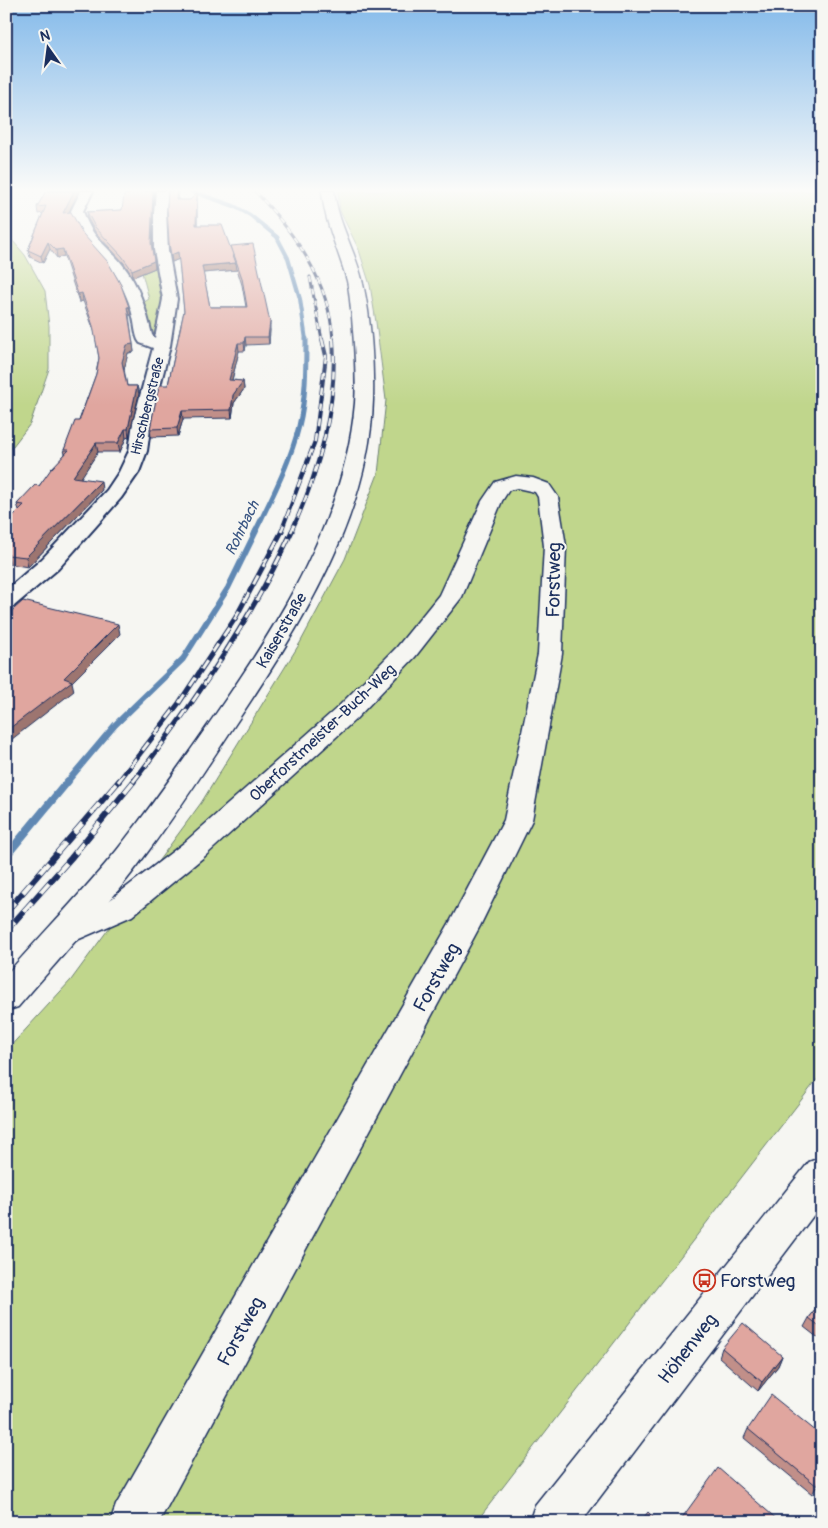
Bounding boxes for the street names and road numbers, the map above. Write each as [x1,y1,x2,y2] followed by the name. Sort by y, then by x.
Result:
[127,355,168,457] street label: Hirschbergstraße
[541,542,567,618] street label: Forstweg
[252,589,312,672] street label: Kaiserstraße
[245,660,400,806] street label: Oberforstmeister-Buch-Weg
[408,939,466,1016] street label: Forstweg
[212,1293,270,1370] street label: Forstweg
[653,1309,723,1389] street label: Höhenweg

